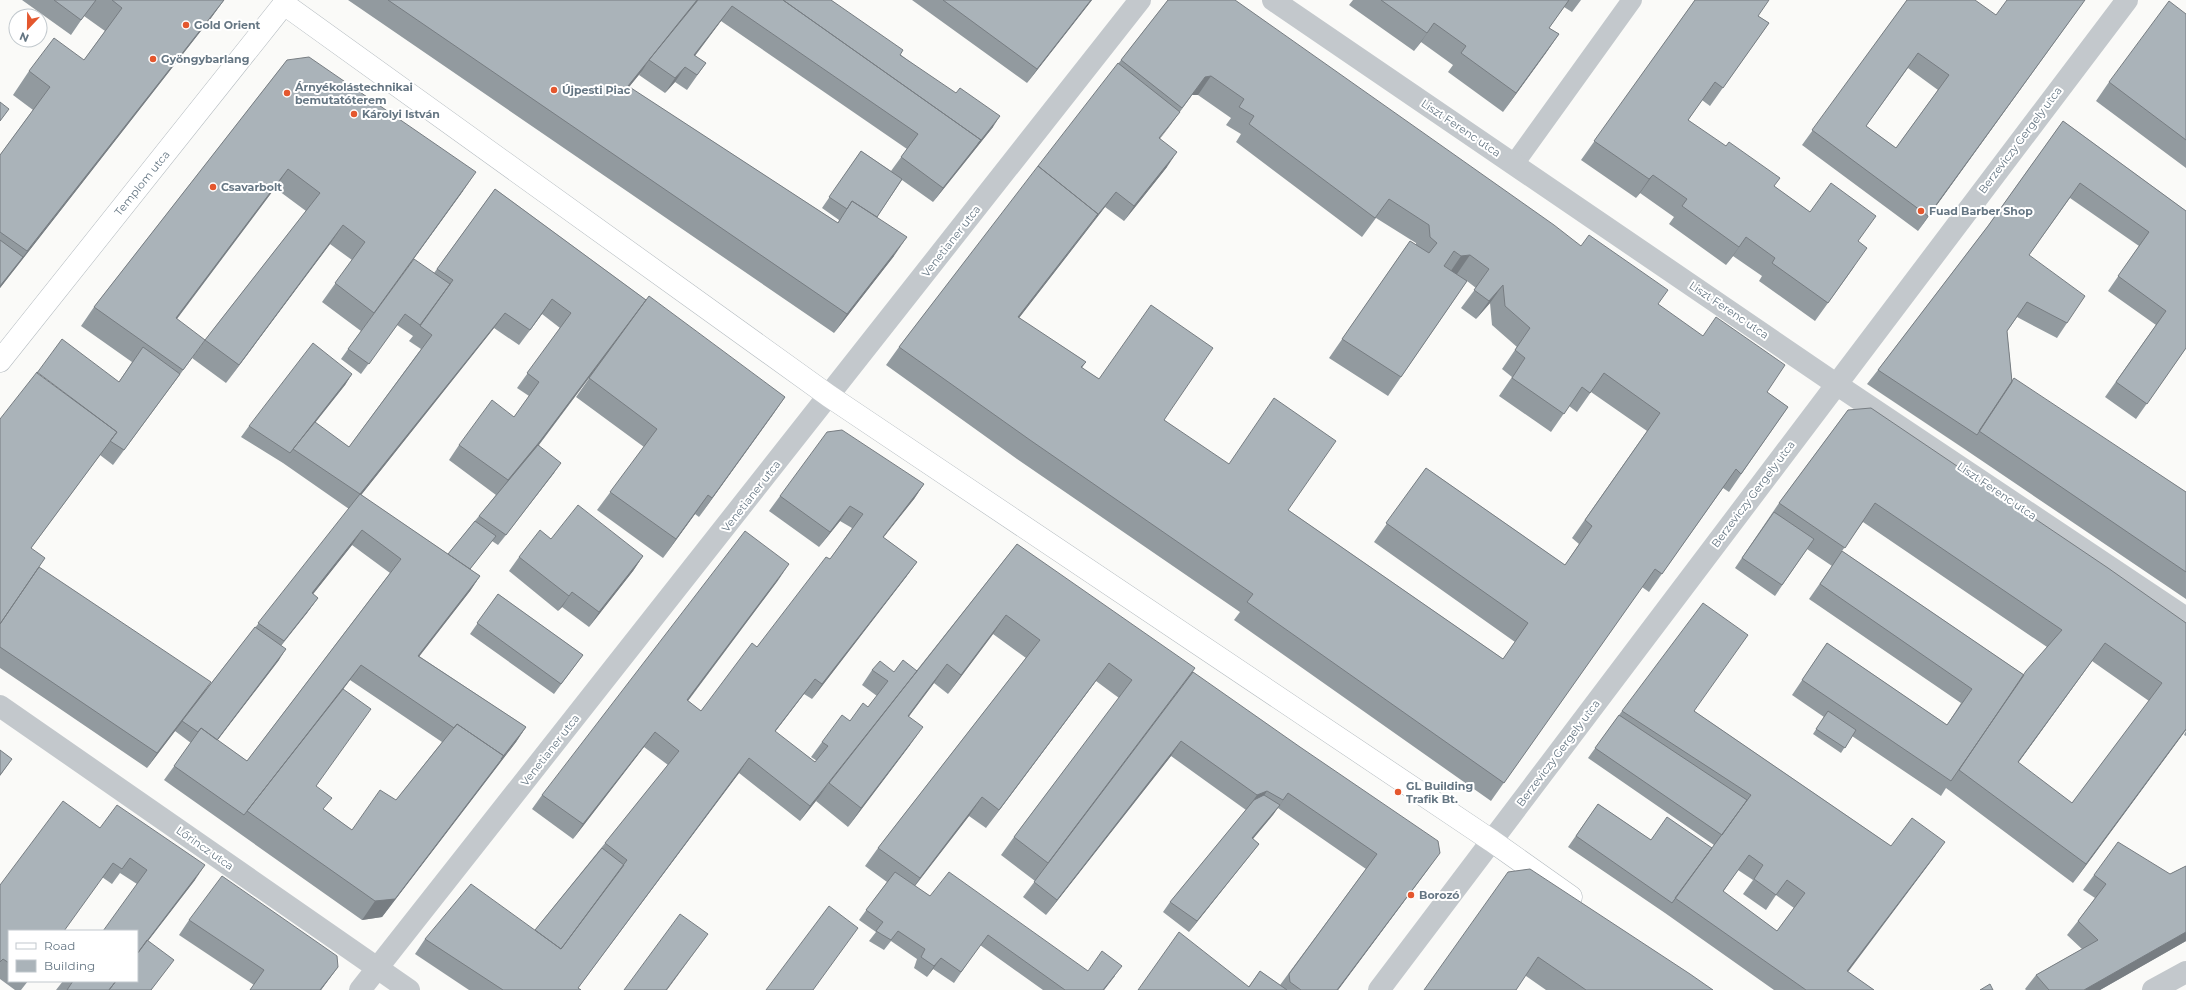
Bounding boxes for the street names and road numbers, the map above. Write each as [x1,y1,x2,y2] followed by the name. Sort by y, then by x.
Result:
[1975,84,2065,196] street label: Berzeviczy Gergely utca
[1419,96,1503,160] street label: Liszt Ferenc utca
[111,147,173,219] street label: Templom utca
[919,202,983,280] street label: Venetianer utca
[1687,278,1771,342] street label: Liszt Ferenc utca
[1708,438,1798,550] street label: Berzeviczy Gergely utca
[719,457,783,535] street label: Venetianer utca
[1955,459,2039,523] street label: Liszt Ferenc utca
[1513,697,1603,809] street label: Berzeviczy Gergely utca
[518,711,582,789] street label: Venetianer utca
[174,823,236,873] street label: Lőrincz utca

